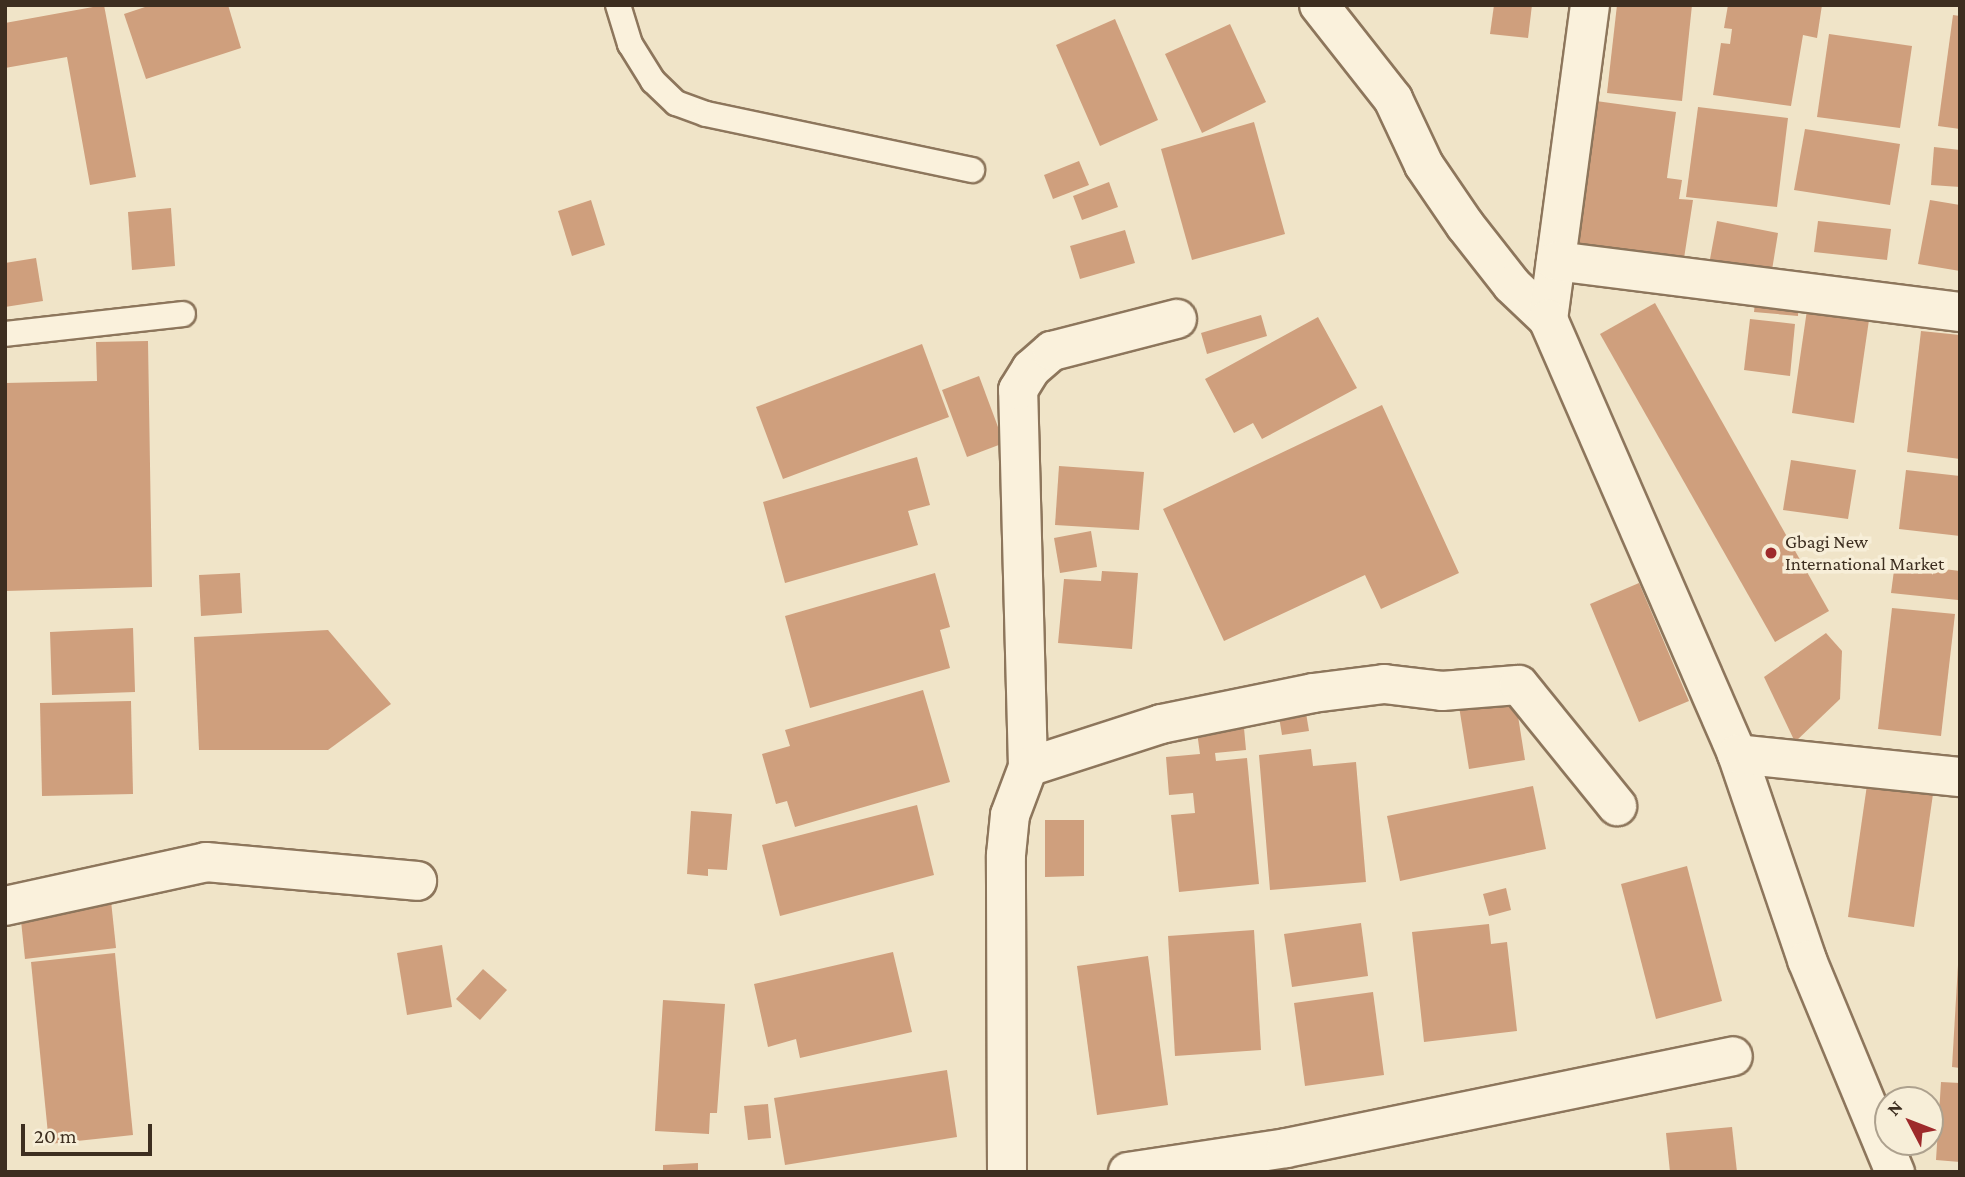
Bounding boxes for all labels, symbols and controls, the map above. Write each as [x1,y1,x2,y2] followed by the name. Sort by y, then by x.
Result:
[1785,531,1944,575] place label: Gbagi New International Market
[1763,545,1779,561] marker: Gbagi New International Market
[1874,1086,1944,1156] north arrow
[1882,1096,1907,1120] text: N
[24,1110,156,1154] scale bar
[34,1124,77,1148] text: 20 m

